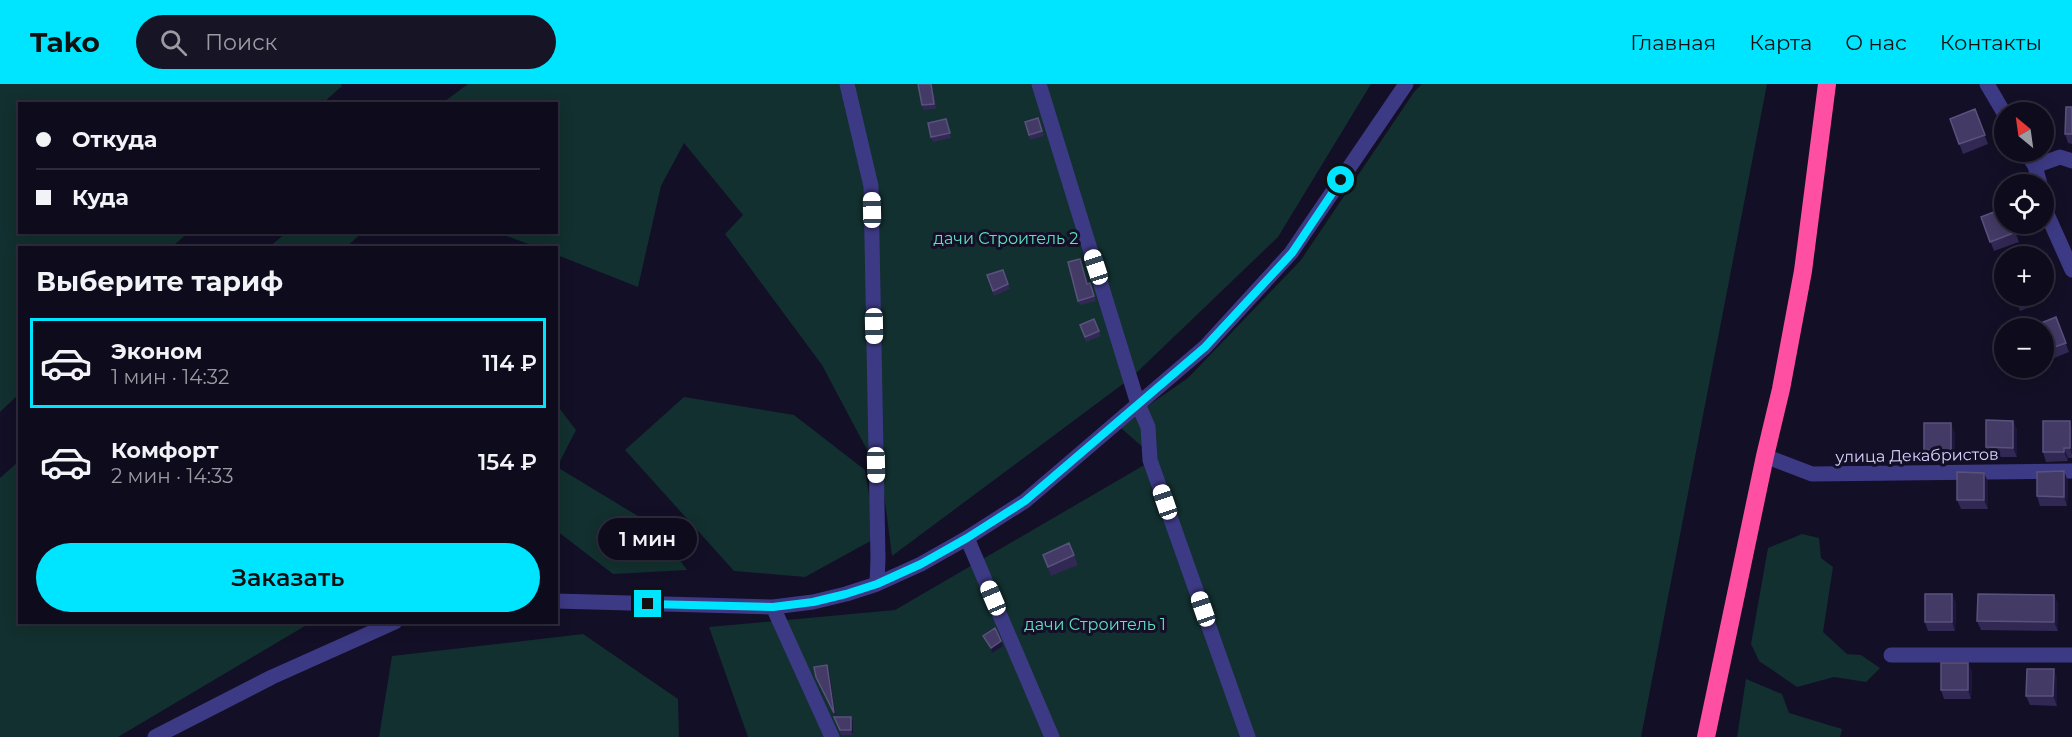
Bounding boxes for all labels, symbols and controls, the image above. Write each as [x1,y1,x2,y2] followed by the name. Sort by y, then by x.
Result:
[136,15,556,69] search box
[30,25,100,59] text: Tako
[157,26,190,59] icon: search
[205,29,277,56] text: Поиск
[1630,30,1716,55] text: Главная
[1749,30,1812,55] text: Карта
[1845,30,1907,55] text: О нас
[1940,30,2042,55] text: Контакты
[1994,102,2054,162] north arrow
[1994,102,2054,378] map controls
[72,126,157,153] text: Откуда
[1327,166,1354,193] route start
[1994,174,2054,234] button: locate
[72,184,129,211] text: Куда
[863,192,881,228] car
[934,229,1078,248] park label: дачи Строитель 2
[1994,246,2054,306] button: +
[1082,247,1110,287] car
[36,265,283,298] text: Выберите тариф
[865,308,883,344] car
[1994,318,2054,378] button: −
[39,336,93,390] icon: car
[111,338,202,365] text: Эконом
[482,350,537,377] text: 114 ₽
[111,365,229,389] text: 1 мин · 14:32
[39,435,93,489] icon: car
[111,437,219,464] text: Комфорт
[1834,445,1999,466] street label: улица Декабристов
[867,447,885,483] car
[478,449,537,476] text: 154 ₽
[111,464,233,488] text: 2 мин · 14:33
[1151,482,1179,522] car
[598,517,698,559] callout: 1 мин
[619,527,676,551] text: 1 мин
[36,543,540,612] button: Заказать
[978,578,1008,618] car
[1189,589,1217,629] car
[634,590,661,617] route end
[1024,615,1166,634] park label: дачи Строитель 1

